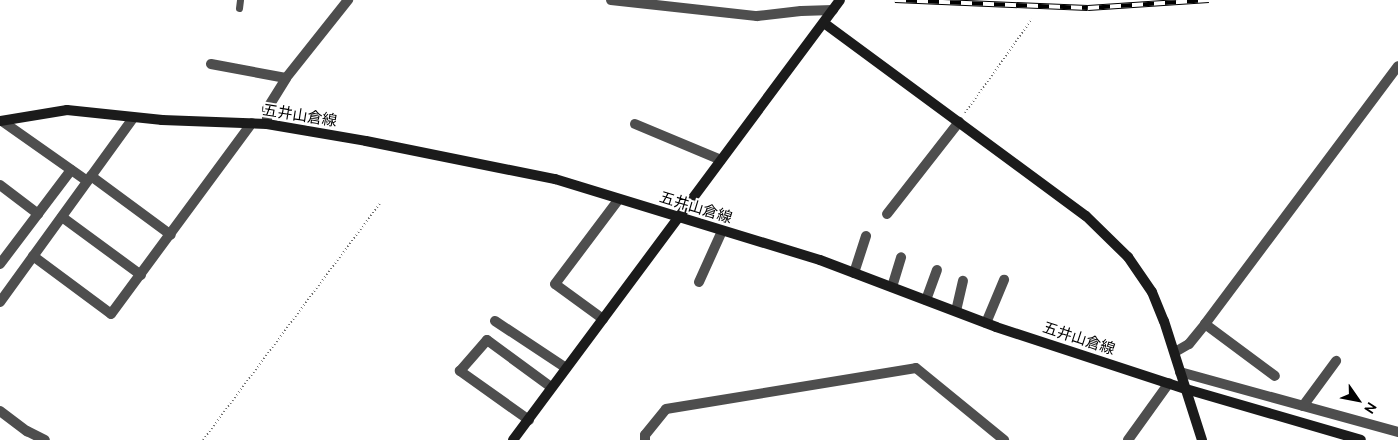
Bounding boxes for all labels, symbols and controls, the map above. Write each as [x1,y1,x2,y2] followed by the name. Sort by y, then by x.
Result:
[262,100,338,130] street label: 五井山倉線
[658,187,734,227] street label: 五井山倉線
[1041,318,1117,358] street label: 五井山倉線
[1333,375,1383,425] north arrow
[1361,399,1380,417] text: N

